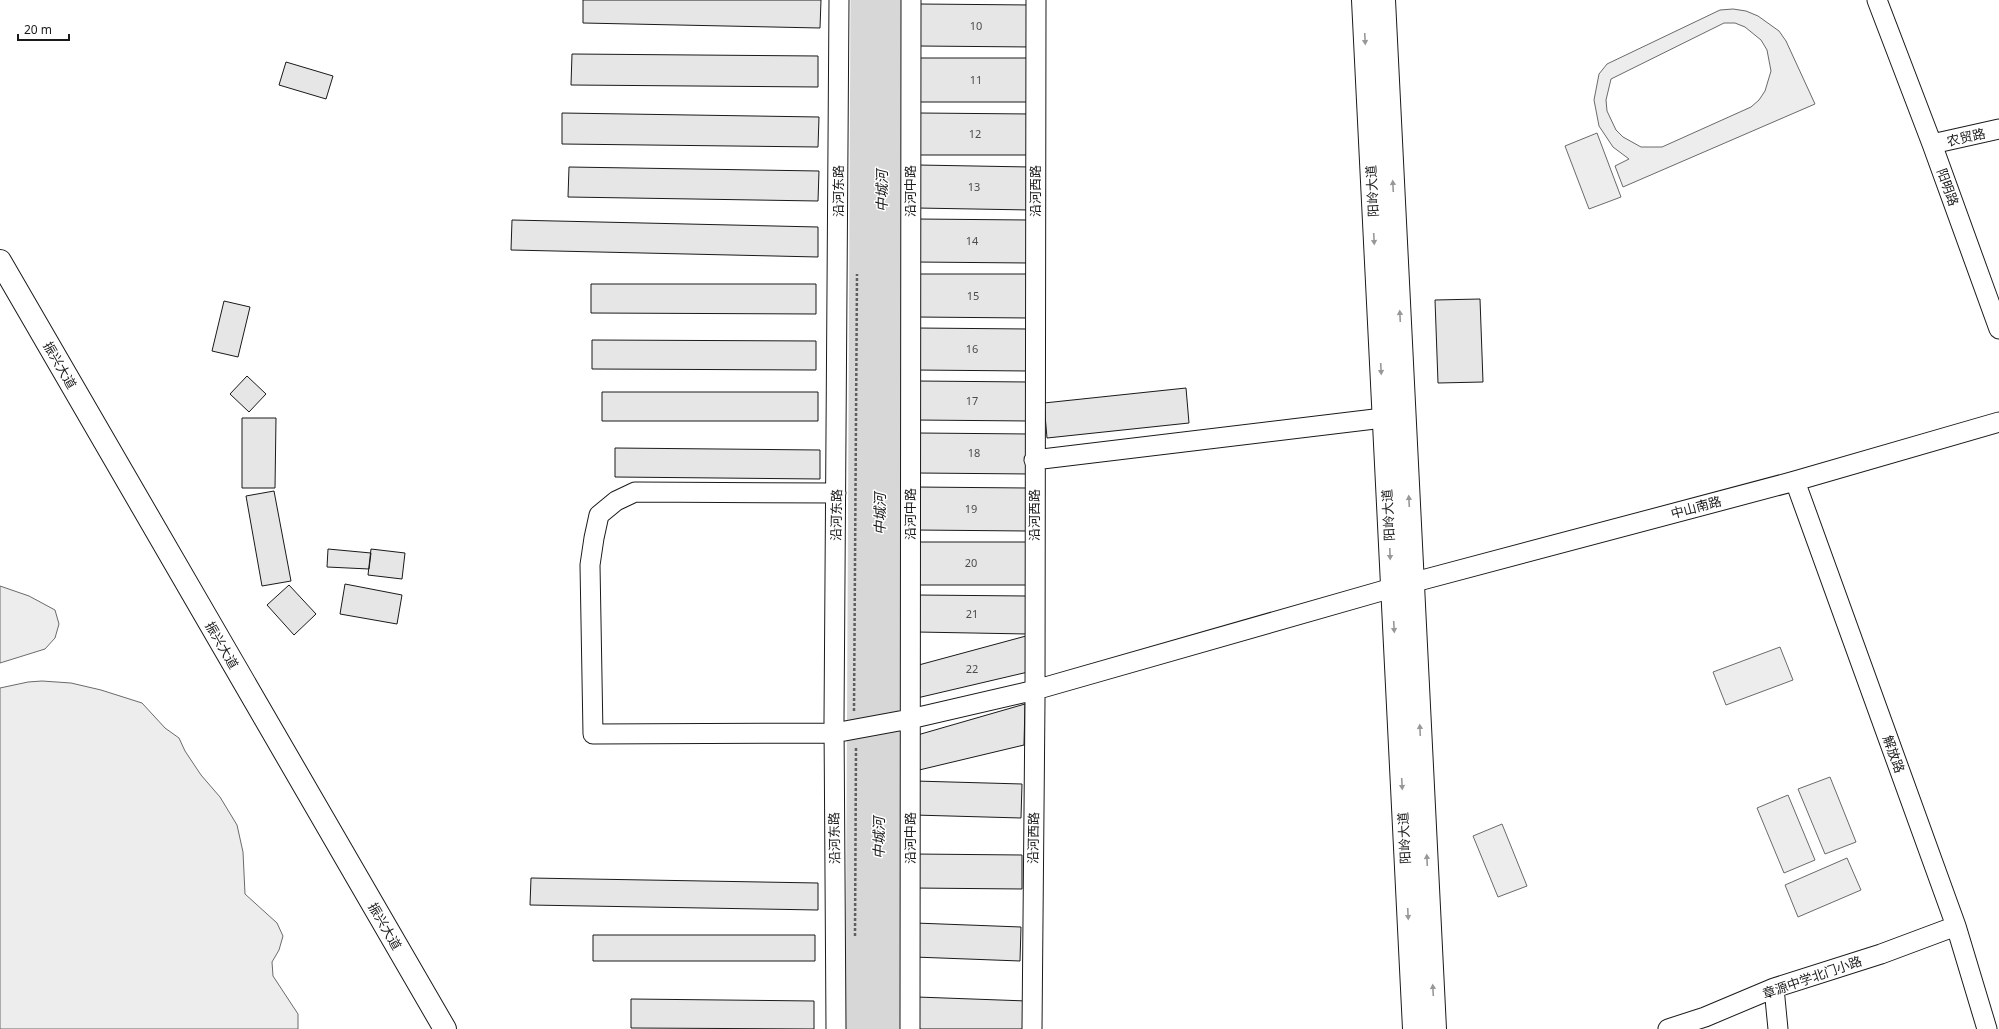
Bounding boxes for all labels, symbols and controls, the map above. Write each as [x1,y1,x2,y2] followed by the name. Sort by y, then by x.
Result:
[18,16,69,42] scale bar
[970,18,982,33] house number: 10
[24,21,52,38] text: 20 m
[1361,33,1368,45] one-way arrow
[970,72,982,87] house number: 11
[1945,124,1987,150] street label: 农贸路
[969,126,981,141] house number: 12
[829,165,847,217] street label: 沿河东路
[901,165,919,217] street label: 沿河中路
[1026,165,1044,217] street label: 沿河西路
[1362,165,1382,217] street label: 阳岭大道
[1933,166,1963,208] street label: 阳明路
[872,167,891,212] water label: 中城河
[968,179,980,194] house number: 13
[1390,180,1397,192] one-way arrow
[966,233,979,248] house number: 14
[1371,233,1378,245] one-way arrow
[967,288,979,303] house number: 15
[1396,310,1403,322] one-way arrow
[39,338,81,392] street label: 振兴大道
[966,341,978,356] house number: 16
[1377,363,1384,375] one-way arrow
[966,393,978,408] house number: 17
[968,445,980,460] house number: 18
[901,488,919,540] street label: 沿河中路
[827,489,845,541] street label: 沿河东路
[1025,489,1043,541] street label: 沿河西路
[1378,489,1398,541] street label: 阳岭大道
[870,490,889,535] water label: 中城河
[1669,492,1723,522] street label: 中山南路
[1406,494,1412,507] one-way arrow
[965,501,977,516] house number: 19
[1387,548,1394,560] one-way arrow
[965,555,977,570] house number: 20
[966,606,978,621] house number: 21
[201,618,243,672] street label: 振兴大道
[1390,621,1397,633] one-way arrow
[966,661,978,676] house number: 22
[1417,724,1424,736] one-way arrow
[1879,733,1909,775] street label: 解放路
[1398,778,1405,790] one-way arrow
[825,812,843,864] street label: 沿河东路
[901,812,919,864] street label: 沿河中路
[1024,812,1042,864] street label: 沿河西路
[1394,812,1414,864] street label: 阳岭大道
[869,814,888,859] water label: 中城河
[1423,854,1430,866] one-way arrow
[364,899,406,953] street label: 振兴大道
[1405,908,1412,920] one-way arrow
[1760,952,1864,1002] street label: 章源中学北门小路
[1430,983,1436,996] one-way arrow

